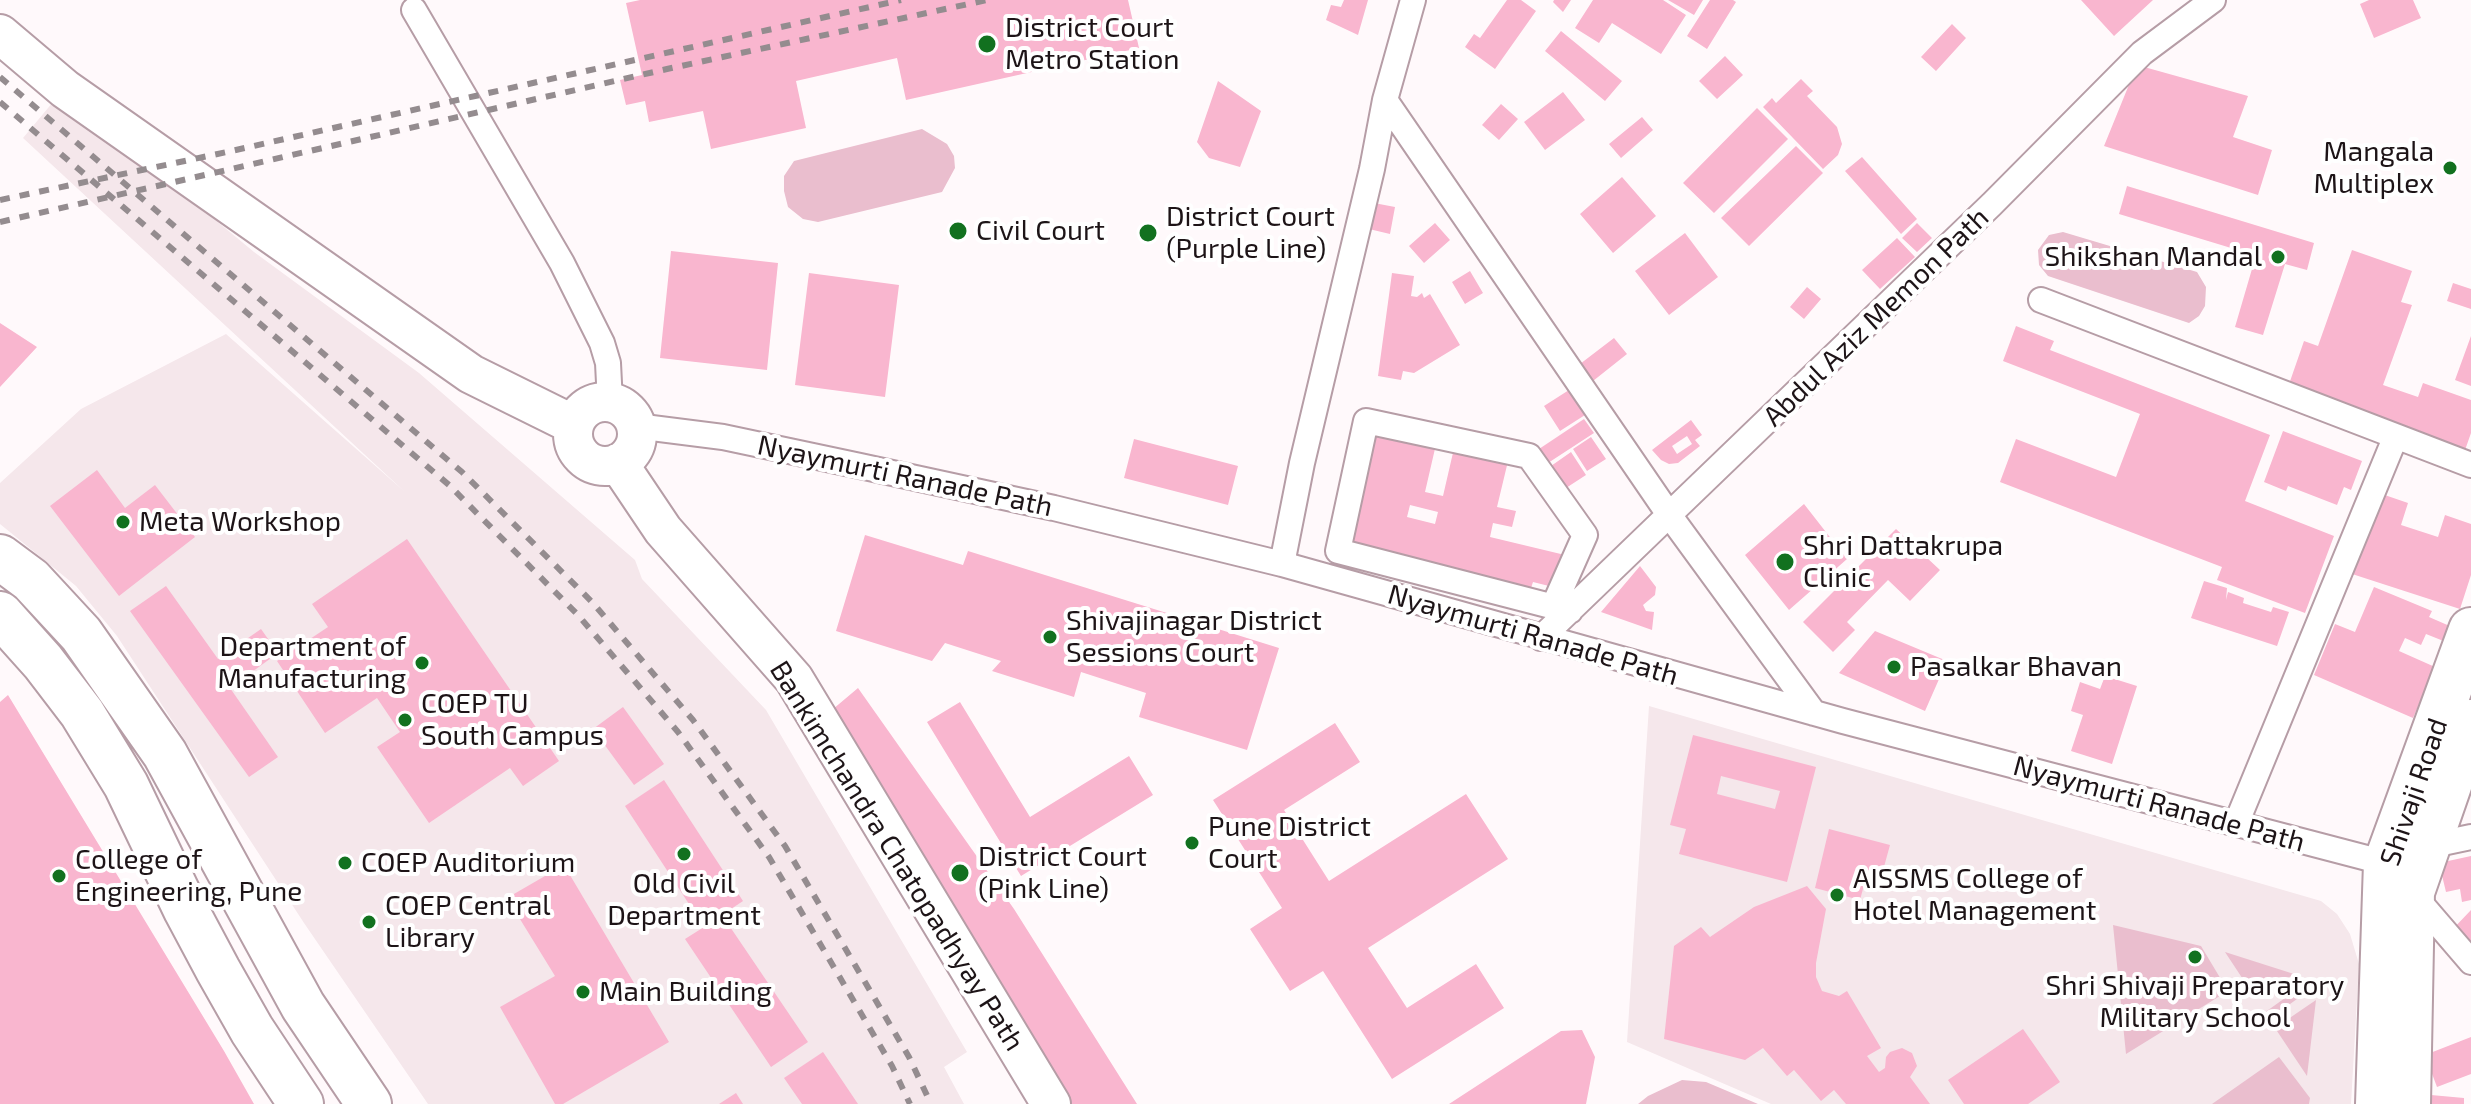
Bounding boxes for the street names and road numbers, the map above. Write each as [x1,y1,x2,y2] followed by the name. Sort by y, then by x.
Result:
[1756,201,1996,433] street label: Abdul Aziz Memon Path
[755,428,1055,524] street label: Nyaymurti Ranade Path
[1384,577,1682,693] street label: Nyaymurti Ranade Path
[763,655,1031,1057] street label: Bankimchandra Chatopadhyay Path
[2373,714,2455,870] street label: Shivaji Road
[2010,749,2308,859] street label: Nyaymurti Ranade Path

